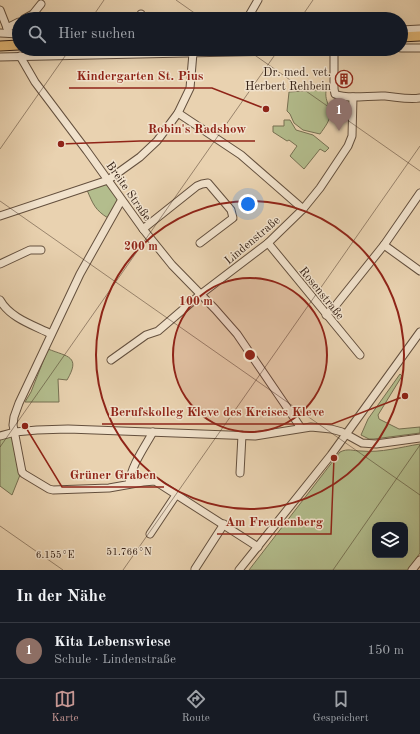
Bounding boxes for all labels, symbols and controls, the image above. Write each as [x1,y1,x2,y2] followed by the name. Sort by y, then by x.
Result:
[12,12,408,56] search box
[26,23,48,45] icon: search
[58,27,135,42] text: Hier suchen
[69,63,212,88] callout: Kindergarten St. Pius
[245,67,332,93] place label: Dr. med. vet. Herbert Rehbein
[334,69,354,89] building icon: Dr. med. vet. Herbert Rehbein
[77,70,204,83] text: Kindergarten St. Pius
[326,98,352,131] pin: 1
[140,116,255,141] callout: Robin's Radshow
[148,123,246,136] text: Robin's Radshow
[103,160,153,224] street label: Breite Straße
[238,194,258,214] your location
[223,214,283,267] street label: Lindenstraße
[124,241,158,253] text: 200 m
[296,265,346,323] street label: Rosenstraße
[179,296,213,308] text: 100 m
[243,348,257,362] centre of rings
[102,399,332,424] callout: Berufskolleg Kleve des Kreises Kleve
[110,406,324,419] text: Berufskolleg Kleve des Kreises Kleve
[62,462,164,487] callout: Grüner Graben
[70,469,156,482] text: Grüner Graben
[217,509,331,534] callout: Am Freudenberg
[225,516,324,529] text: Am Freudenberg
[372,522,408,558] map controls
[372,522,408,558] button: layers
[106,547,152,557] text: 51.766°N
[36,550,74,560] text: 6.155°E
[16,588,106,605] text: In der Nähe
[54,635,171,650] text: Kita Lebenswiese
[25,644,33,657] text: 1
[367,644,404,657] text: 150 m
[54,653,176,666] text: Schule · Lindenstraße
[52,688,79,726] tab: Karte
[182,688,210,726] tab: Route
[313,688,368,726] tab: Gespeichert

